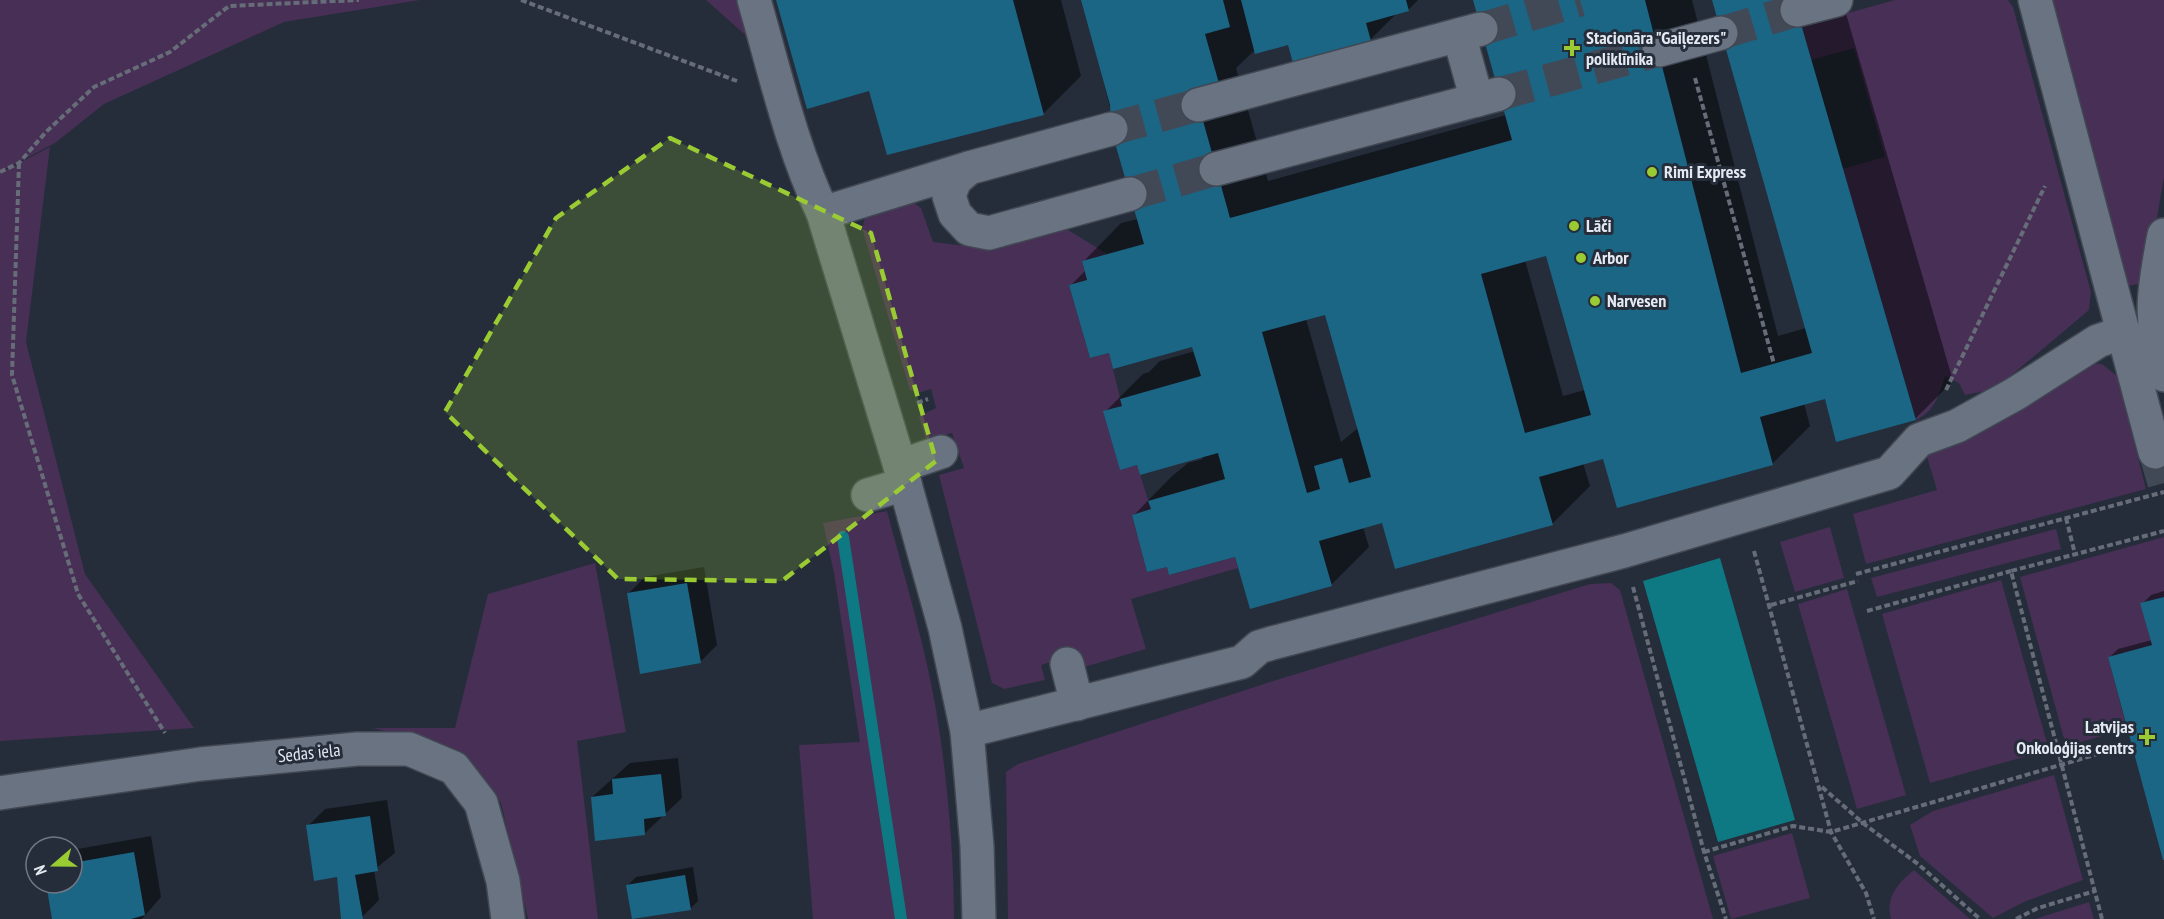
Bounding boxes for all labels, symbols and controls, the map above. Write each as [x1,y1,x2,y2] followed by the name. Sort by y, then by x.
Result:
[1586,26,1726,70] place label: Stacionāra "Gaiļezers" poliklīnika
[1563,39,1581,57] marker: Stacionāra "Gaiļezers" poliklīnika
[1664,160,1746,183] place label: Rimi Express
[1645,165,1659,179] marker: Rimi Express
[1586,214,1612,237] place label: Lāči
[1567,219,1581,233] marker: Lāči
[1592,246,1629,269] place label: Arbor
[1574,251,1588,265] marker: Arbor
[1607,289,1666,312] place label: Narvesen
[1588,294,1602,308] marker: Narvesen
[2016,715,2134,759] place label: Latvijas Onkoloģijas centrs
[2138,728,2156,746] marker: Latvijas Onkoloģijas centrs
[277,738,341,767] street label: Sedas iela
[24,835,84,895] north arrow
[29,863,51,878] text: N

